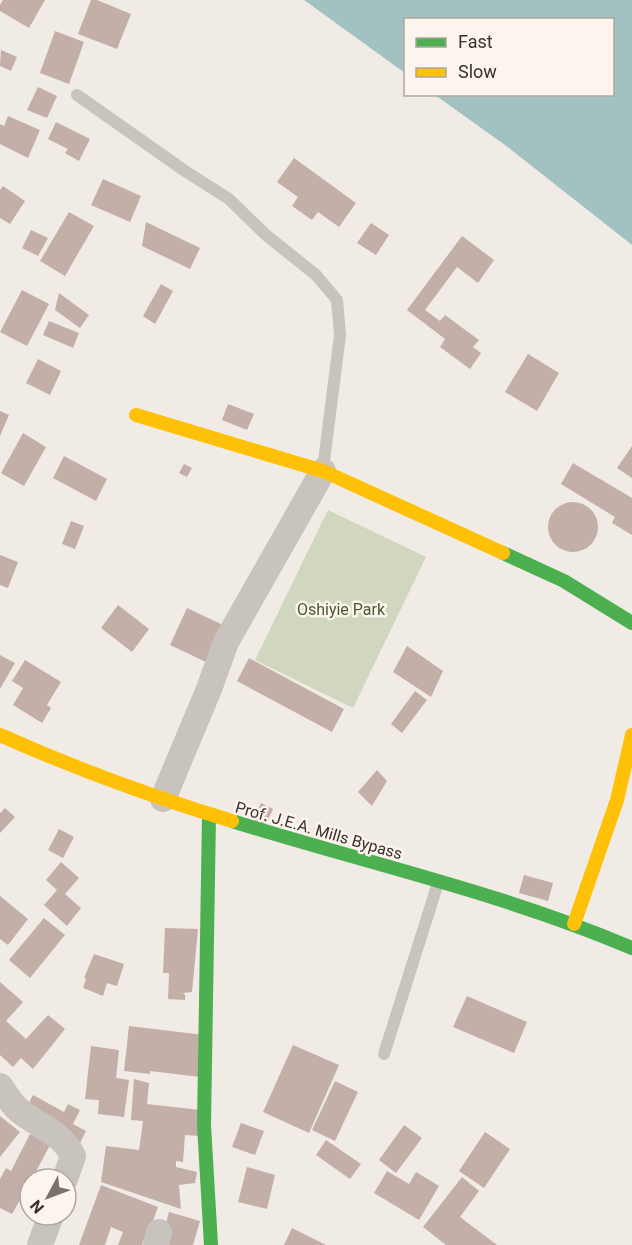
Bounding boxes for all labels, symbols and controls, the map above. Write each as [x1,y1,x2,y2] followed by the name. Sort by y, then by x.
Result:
[404,18,614,96] legend
[458,31,493,52] text: Fast
[458,61,497,82] text: Slow
[297,600,386,619] park label: Oshiyie Park
[233,798,405,863] street label: Prof. J.E.A. Mills Bypass
[18,1167,78,1227] north arrow
[26,1196,48,1217] text: N

